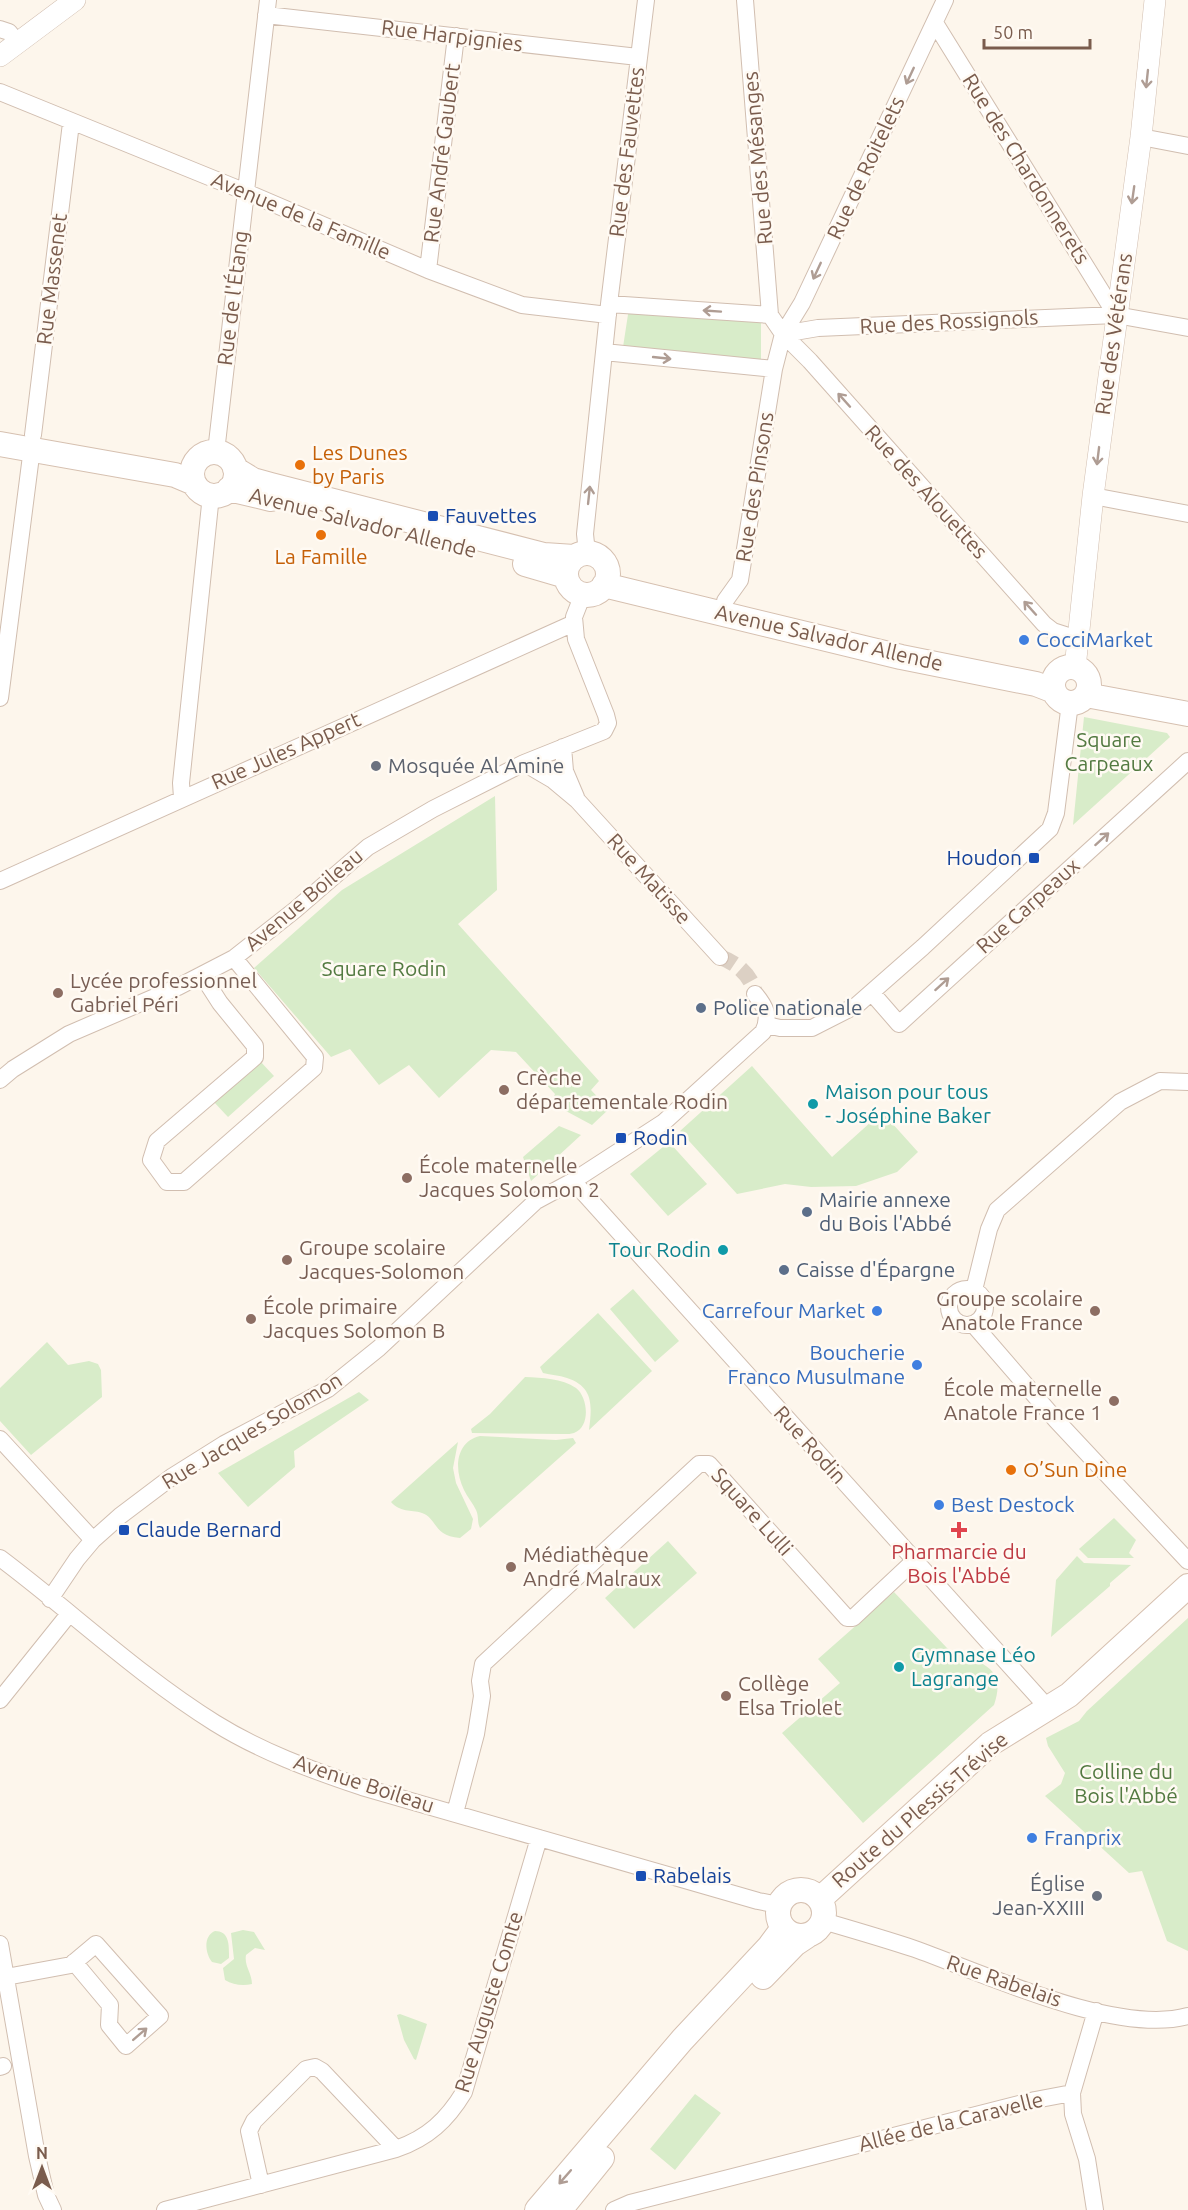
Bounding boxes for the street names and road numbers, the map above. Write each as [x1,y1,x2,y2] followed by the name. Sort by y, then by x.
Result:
[380,14,524,56] street label: Rue Harpignies
[418,62,464,244] street label: Rue André Gaubert
[604,65,648,238] street label: Rue des Fauvettes
[958,69,1095,268] street label: Rue des Chardonnerets
[737,70,777,246] street label: Rue des Mésanges
[821,92,909,243] street label: Rue de Roitelets
[208,166,395,264] street label: Avenue de la Famille
[31,212,71,346] street label: Rue Massenet
[212,229,252,367] street label: Rue de l'Étang
[1090,251,1136,416] street label: Rue des Vétérans
[859,304,1039,338] street label: Rue des Rossignols
[730,410,778,564] street label: Rue des Pinsons
[860,420,993,563] street label: Rue des Alouettes
[247,482,479,562] street label: Avenue Salvador Allende
[713,599,946,675] street label: Avenue Salvador Allende
[207,706,364,794] street label: Rue Jules Appert
[603,828,697,929] street label: Rue Matisse
[240,843,367,955] street label: Avenue Boileau
[971,852,1084,958] street label: Rue Carpeaux
[157,1367,346,1493] street label: Rue Jacques Solomon
[770,1401,852,1488] street label: Rue Rodin
[707,1463,798,1560] street label: Square Lulli
[827,1726,1012,1892] street label: Route du Plessis-Trévise
[291,1749,438,1817] street label: Avenue Boileau
[449,1908,527,2095] street label: Rue Auguste Comte
[944,1949,1065,2011] street label: Rue Rabelais
[856,2086,1045,2156] street label: Allée de la Caravelle

